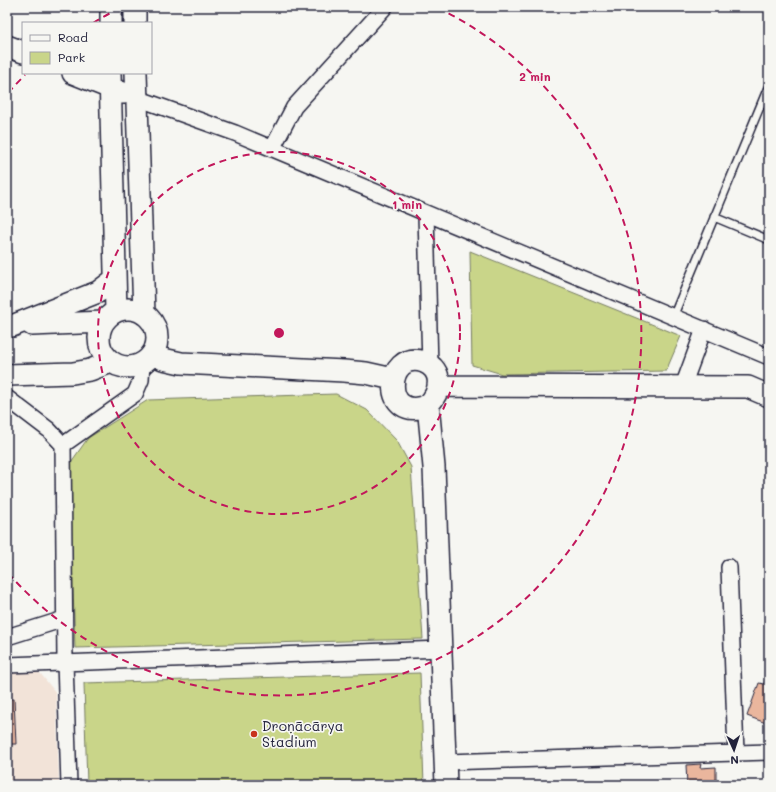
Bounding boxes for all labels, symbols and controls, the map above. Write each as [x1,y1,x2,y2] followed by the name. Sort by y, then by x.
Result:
[22,22,152,74] legend
[58,29,88,45] text: Road
[58,49,85,65] text: Park
[519,68,551,84] text: 2 min
[392,196,422,212] text: 1 min
[272,326,286,340] centre of rings
[262,716,343,751] place label: Droṇācārya Stadium
[249,729,259,739] marker: Droṇācārya Stadium
[714,730,754,770] north arrow
[730,753,739,768] text: N

